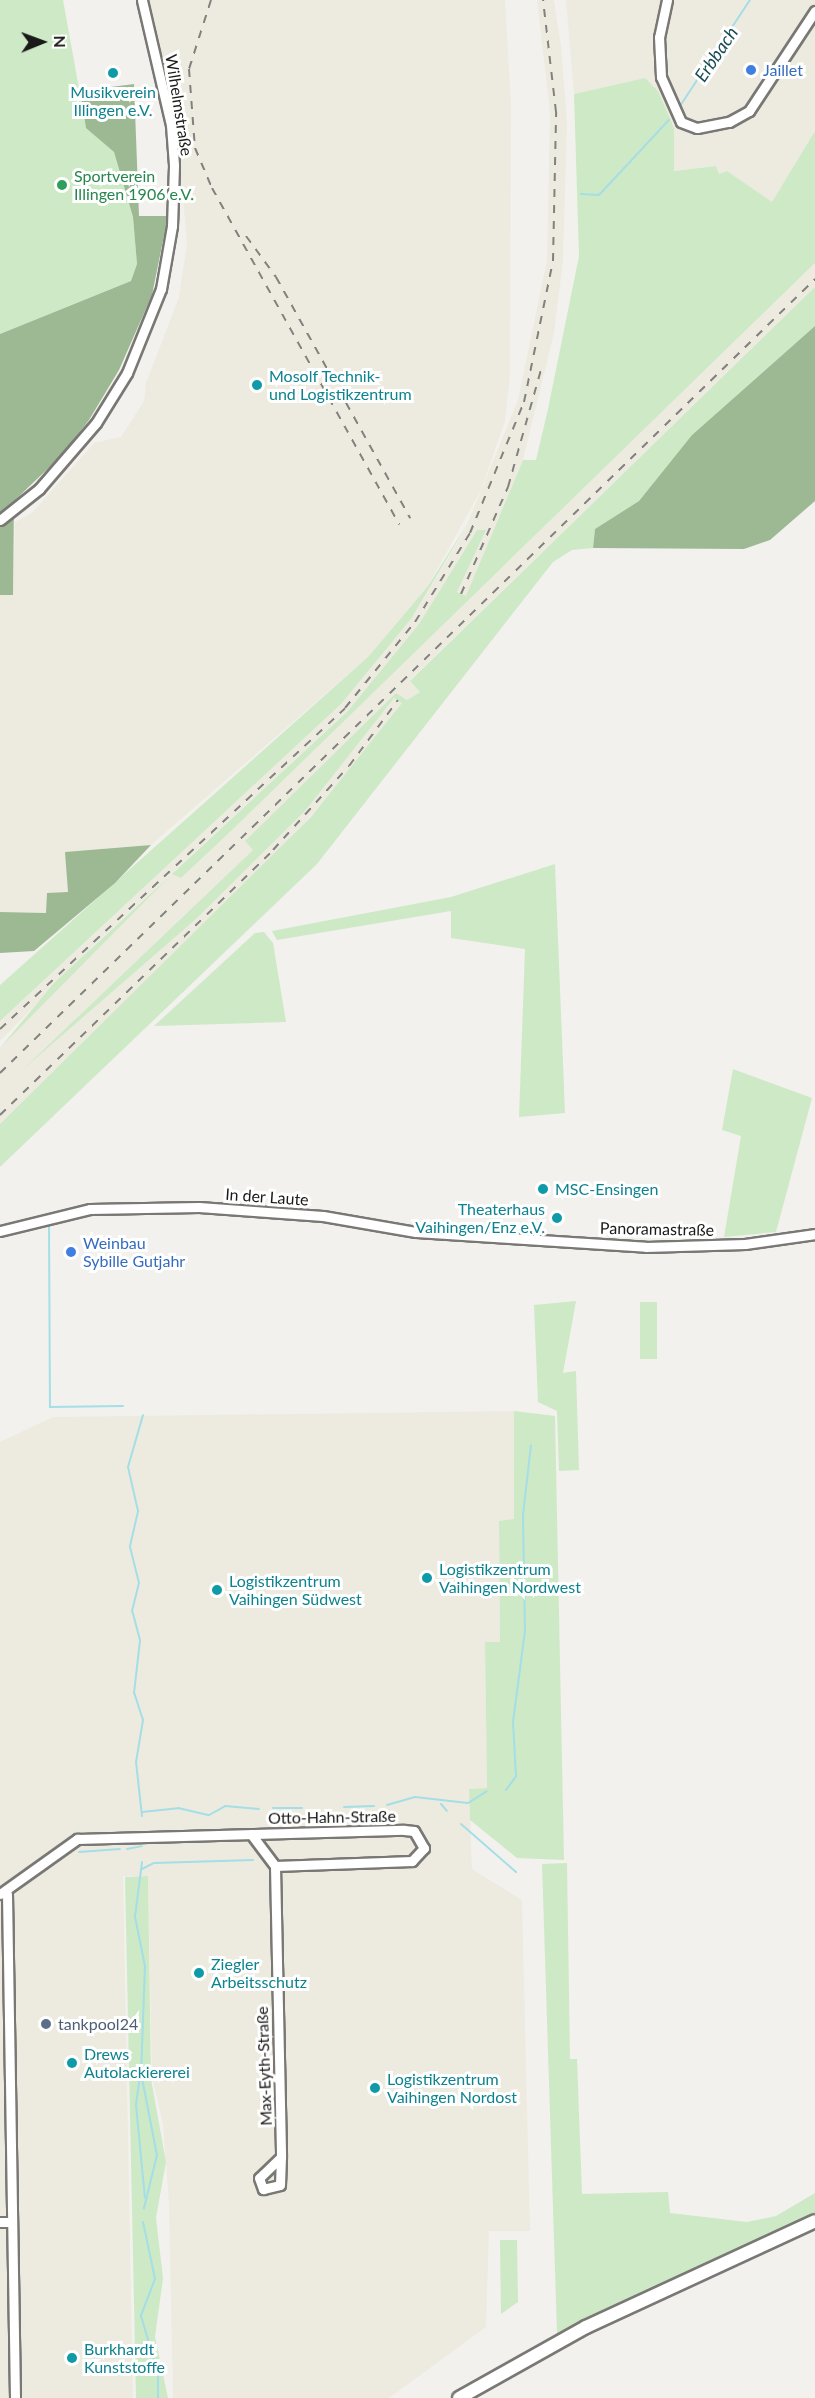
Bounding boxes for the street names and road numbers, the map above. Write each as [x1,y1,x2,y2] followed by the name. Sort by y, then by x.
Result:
[162,53,196,157] street label: Wilhelmstraße
[224,1184,310,1210] street label: In der Laute
[600,1218,714,1240] street label: Panoramastraße
[268,1806,396,1828] street label: Otto-Hahn-Straße
[252,2006,276,2126] street label: Max-Eyth-Straße

